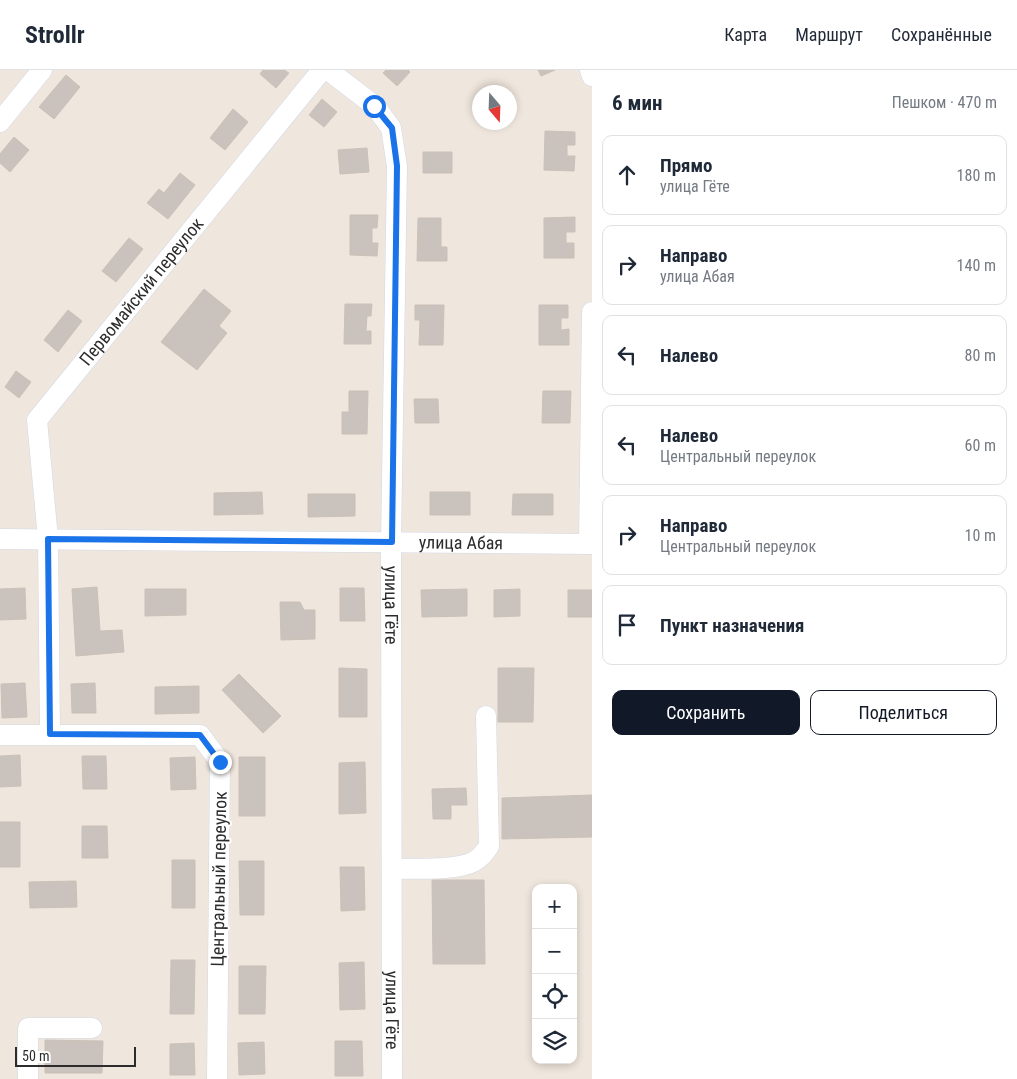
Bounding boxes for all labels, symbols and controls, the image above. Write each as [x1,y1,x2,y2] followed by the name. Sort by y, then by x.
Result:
[25,21,85,49] text: Strollr
[724,24,767,45] text: Карта
[795,24,863,45] text: Маршрут
[891,24,992,45] text: Сохранённые
[472,85,517,130] north arrow
[612,91,662,115] text: 6 мин
[892,93,997,112] text: Пешком · 470 m
[363,95,386,118] route start
[660,154,713,177] text: Прямо
[613,161,641,189] icon: ahead
[957,166,996,185] text: 180 m
[660,177,730,196] text: улица Гёте
[75,213,208,369] street label: Первомайский переулок
[660,244,727,267] text: Направо
[613,251,641,279] icon: right
[957,256,996,275] text: 140 m
[660,267,735,286] text: улица Абая
[613,341,641,369] icon: left
[660,344,718,367] text: Налево
[964,346,996,365] text: 80 m
[660,424,718,447] text: Налево
[613,431,641,459] icon: left
[964,436,996,455] text: 60 m
[660,447,816,466] text: Центральный переулок
[660,514,727,537] text: Направо
[613,521,641,549] icon: right
[964,526,996,545] text: 10 m
[419,532,503,553] street label: улица Абая
[660,537,816,556] text: Центральный переулок
[381,566,402,644] street label: улица Гёте
[613,611,641,639] icon: arrive
[660,614,804,637] text: Пункт назначения
[612,690,800,735] button: Сохранить
[810,690,997,735] button: Поделиться
[209,751,232,774] route end
[206,791,231,967] street label: Центральный переулок
[532,884,577,1064] map controls
[532,884,577,929] button: +
[532,929,577,974] button: −
[382,971,403,1049] street label: улица Гёте
[532,974,577,1019] button: locate
[532,1019,577,1064] button: layers
[15,1044,136,1067] scale bar
[22,1048,50,1064] text: 50 m

